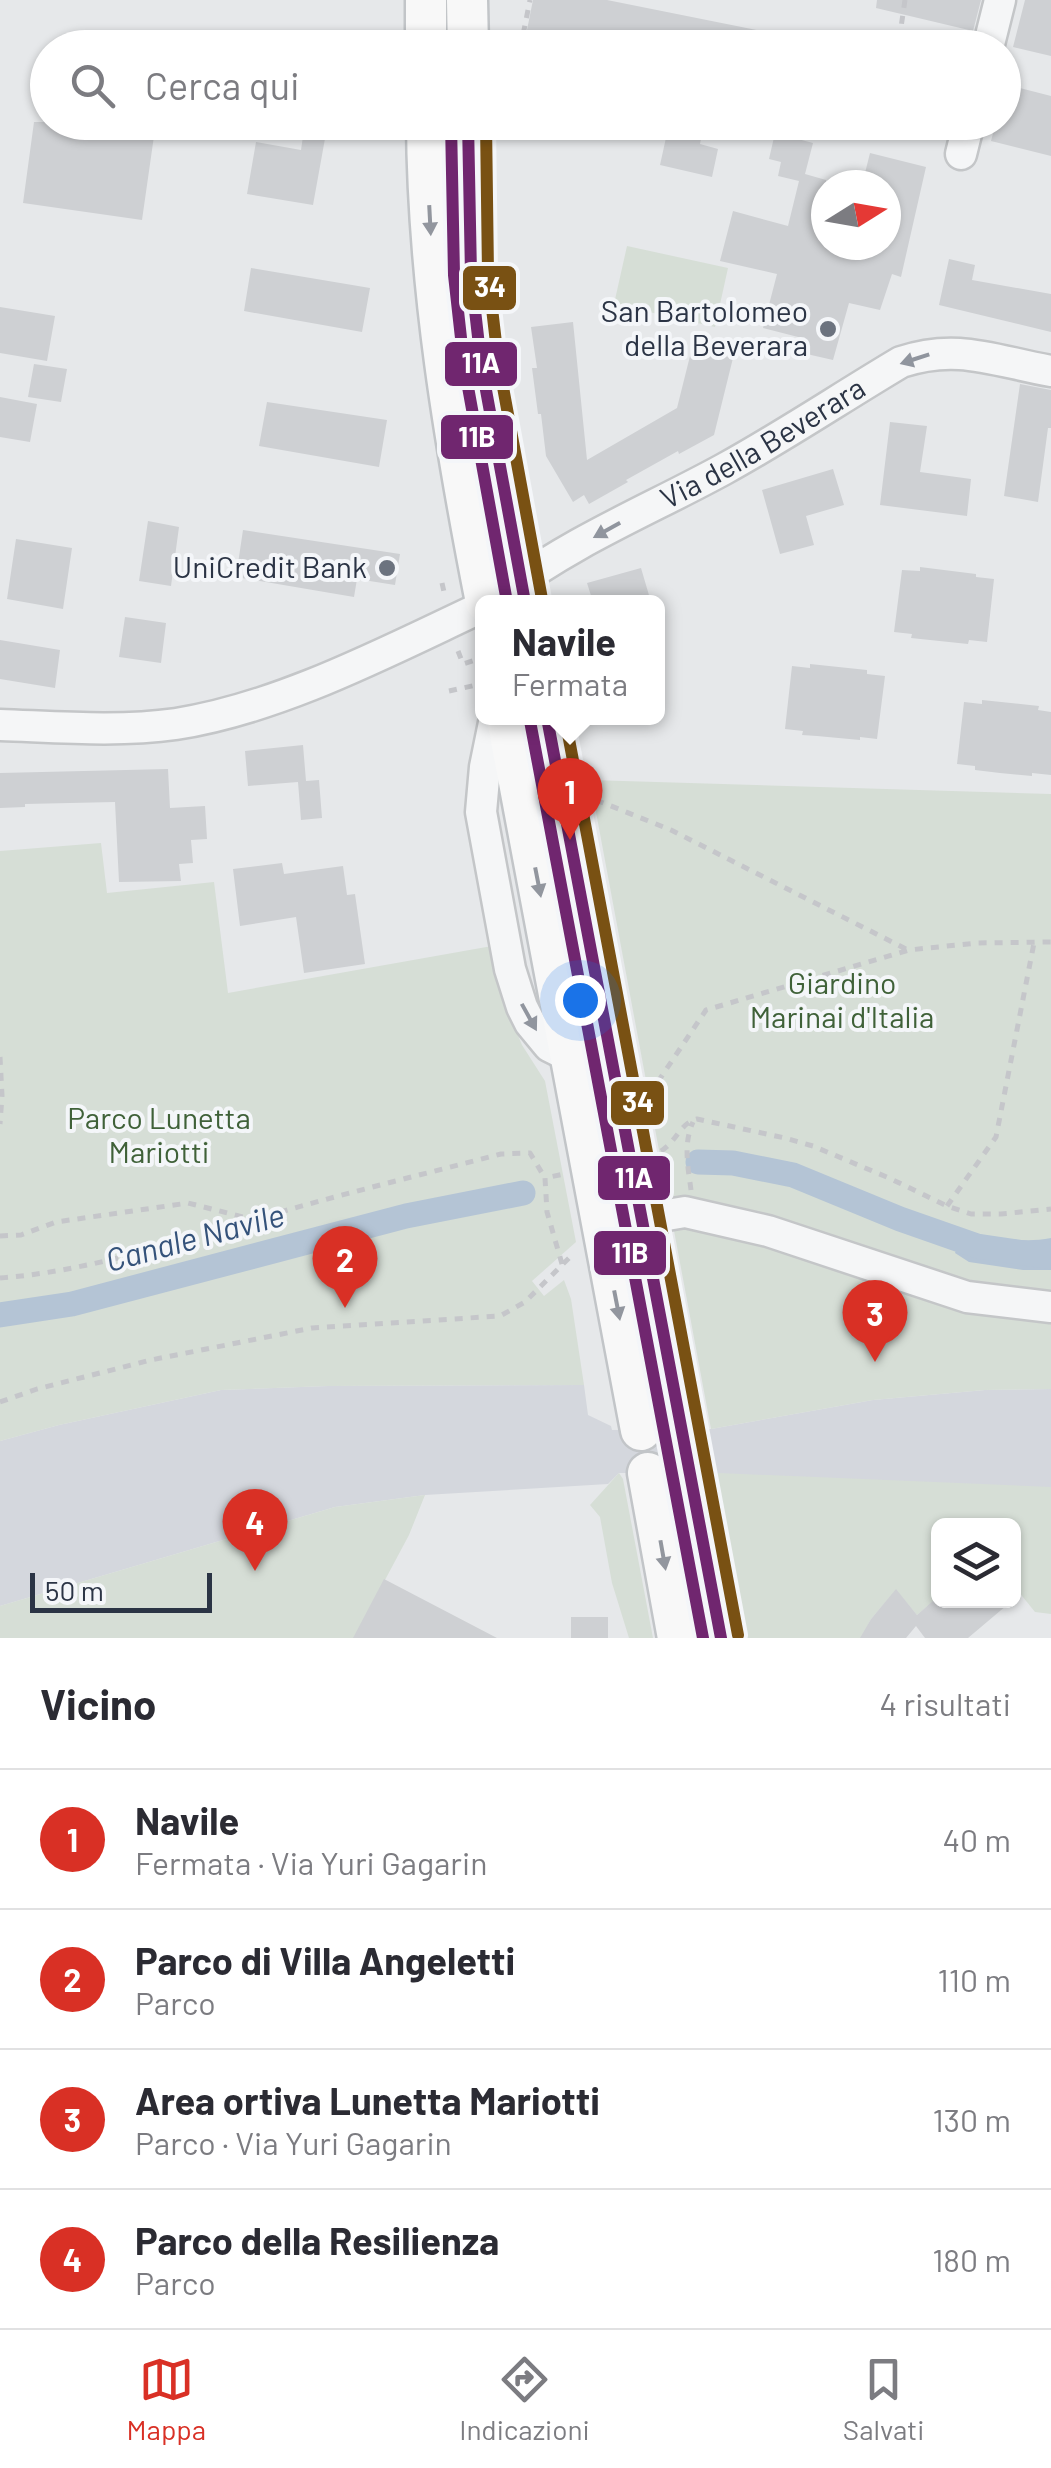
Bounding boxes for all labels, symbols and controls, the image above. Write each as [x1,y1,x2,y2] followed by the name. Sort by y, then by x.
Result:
[30,30,1021,140] search box
[65,58,120,113] icon: search
[145,62,300,108] text: Cerca qui
[811,170,901,260] north arrow
[422,204,438,236] one-way arrow
[461,264,518,312] line badge: 34
[474,269,506,303] text: 34
[601,292,808,362] place label: San Bartolomeo della Beverara
[817,318,839,340] marker: San Bartolomeo della Beverara
[443,340,519,388] line badge: 11A
[462,345,501,379] text: 11A
[899,352,929,367] one-way arrow
[654,368,871,515] street label: Via della Beverara
[439,413,515,461] line badge: 11B
[458,419,496,453] text: 11B
[592,522,621,539] one-way arrow
[173,548,367,584] place label: UniCredit Bank
[376,557,398,579] marker: UniCredit Bank
[475,595,665,725] popup
[512,618,616,664] text: Navile
[512,664,628,702] text: Fermata
[538,758,602,840] pin: 1
[531,867,546,898] one-way arrow
[750,964,934,1034] park label: Giardino Marinai d'Italia
[555,975,606,1026] your location
[519,1003,537,1031] one-way arrow
[609,1079,666,1127] line badge: 34
[622,1084,654,1118] text: 34
[67,1099,251,1169] park label: Parco Lunetta Mariotti
[596,1154,672,1202] line badge: 11A
[615,1160,654,1194] text: 11A
[101,1194,288,1278] water label: Canale Navile
[312,1226,378,1308] pin: 2
[592,1229,668,1277] line badge: 11B
[611,1235,649,1269] text: 11B
[842,1280,908,1362] pin: 3
[610,1290,625,1321] one-way arrow
[222,1488,288,1571] pin: 4
[931,1518,1021,1608] map controls
[931,1518,1021,1608] button: layers
[656,1540,671,1572] one-way arrow
[30,1568,212,1612] scale bar
[45,1573,104,1607] text: 50 m
[40,1678,156,1728] text: Vicino
[880,1684,1011,1722] text: 4 risultati
[135,1797,239,1843] text: Navile
[67,1820,78,1858] text: 1
[942,1820,1011,1858] text: 40 m
[135,1843,487,1881] text: Fermata · Via Yuri Gagarin
[135,1937,515,1983] text: Parco di Villa Angeletti
[64,1960,81,1998] text: 2
[938,1960,1011,1998] text: 110 m
[135,1983,216,2021] text: Parco
[135,2077,600,2123] text: Area ortiva Lunetta Mariotti
[64,2100,81,2138] text: 3
[932,2100,1011,2138] text: 130 m
[135,2123,452,2161] text: Parco · Via Yuri Gagarin
[135,2217,499,2263] text: Parco della Resilienza
[63,2240,82,2278] text: 4
[932,2240,1011,2278] text: 180 m
[135,2263,216,2301] text: Parco
[127,2352,206,2446] tab: Mappa
[459,2352,590,2446] tab: Indicazioni
[843,2352,924,2446] tab: Salvati

